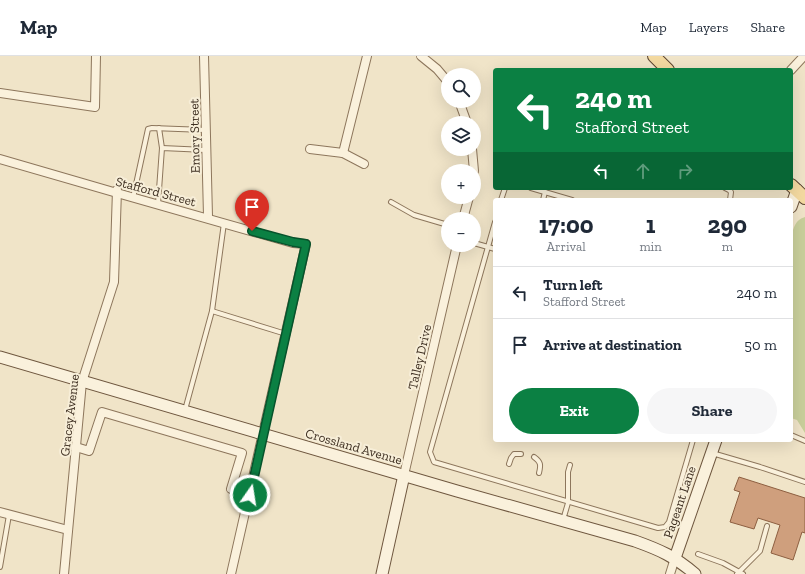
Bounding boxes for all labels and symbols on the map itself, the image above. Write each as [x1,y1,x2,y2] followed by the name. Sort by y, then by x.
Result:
[186,98,203,173] street label: Emory Street
[114,174,198,209] street label: Stafford Street
[235,190,269,231] pin
[405,323,434,391] street label: Talley Drive
[57,373,82,457] street label: Gracey Avenue
[304,425,404,467] street label: Crossland Avenue
[660,464,699,540] street label: Pageant Lane
[229,474,271,516] position arrow

